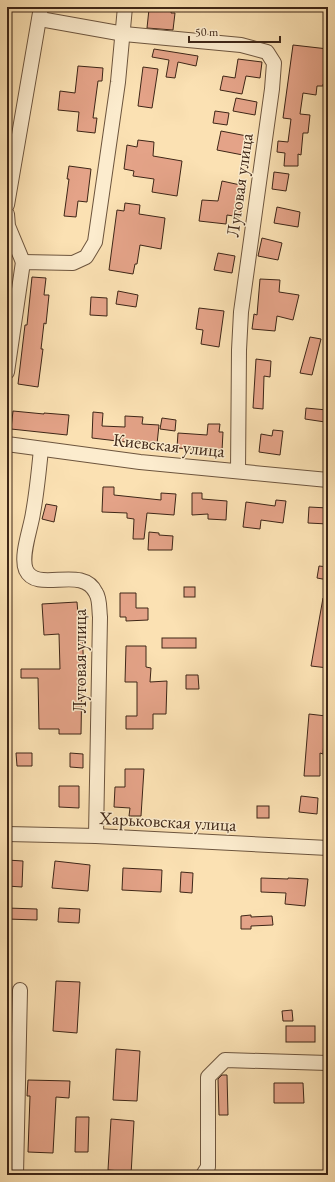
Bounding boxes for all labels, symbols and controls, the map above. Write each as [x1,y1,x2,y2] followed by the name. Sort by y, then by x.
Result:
[189,18,280,44] scale bar
[195,24,219,40] text: 50 m
[220,131,258,238] street label: Луговая улица
[112,428,227,462] street label: Киевская улица
[68,608,91,713] street label: Луговая улица
[98,806,238,836] street label: Харьковская улица

